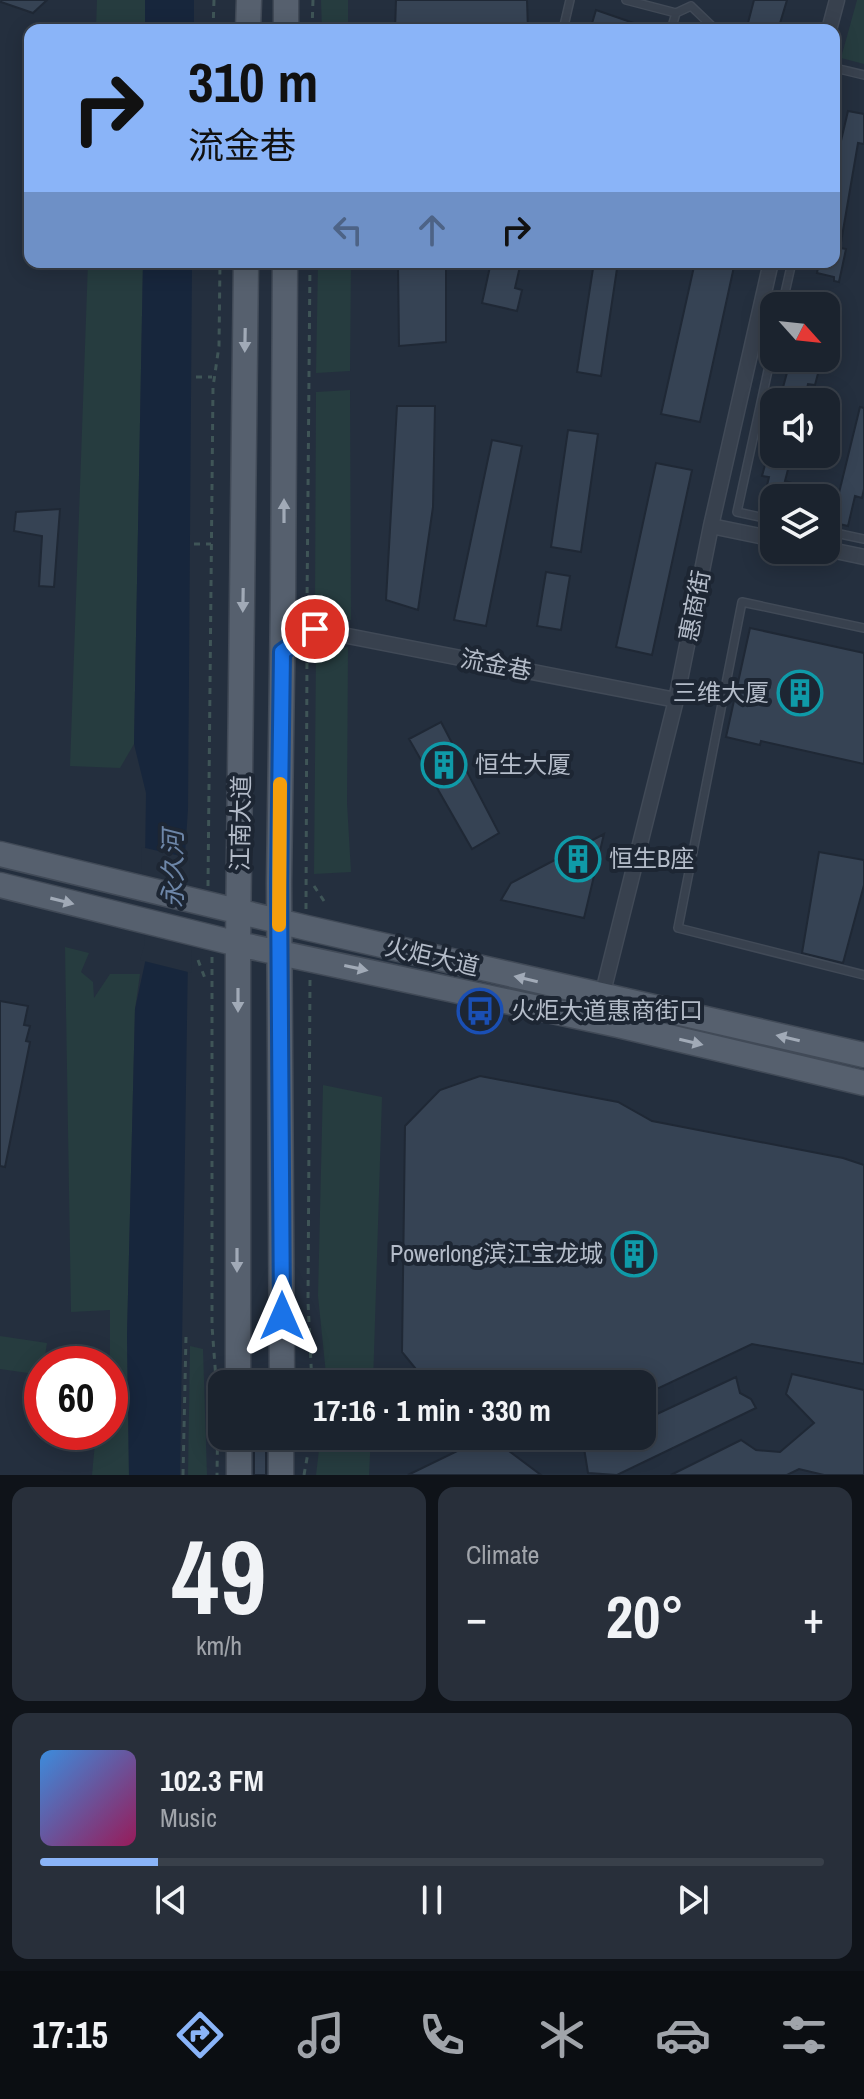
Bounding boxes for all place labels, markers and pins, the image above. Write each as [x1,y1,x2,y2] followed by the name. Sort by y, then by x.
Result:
[281,595,349,663] pin
[776,669,824,717] building icon: 三维大厦
[673,676,769,708] place label: 三维大厦
[420,741,468,789] building icon: 恒生大厦
[475,748,571,780] place label: 恒生大厦
[554,835,602,883] building icon: 恒生B座
[609,842,694,874] place label: 恒生B座
[456,987,504,1035] bus stop icon: 火炬大道惠商街口
[511,994,703,1026] place label: 火炬大道惠商街口
[610,1230,658,1278] building icon: Powerlong滨江宝龙城
[390,1237,603,1269] place label: Powerlong滨江宝龙城

